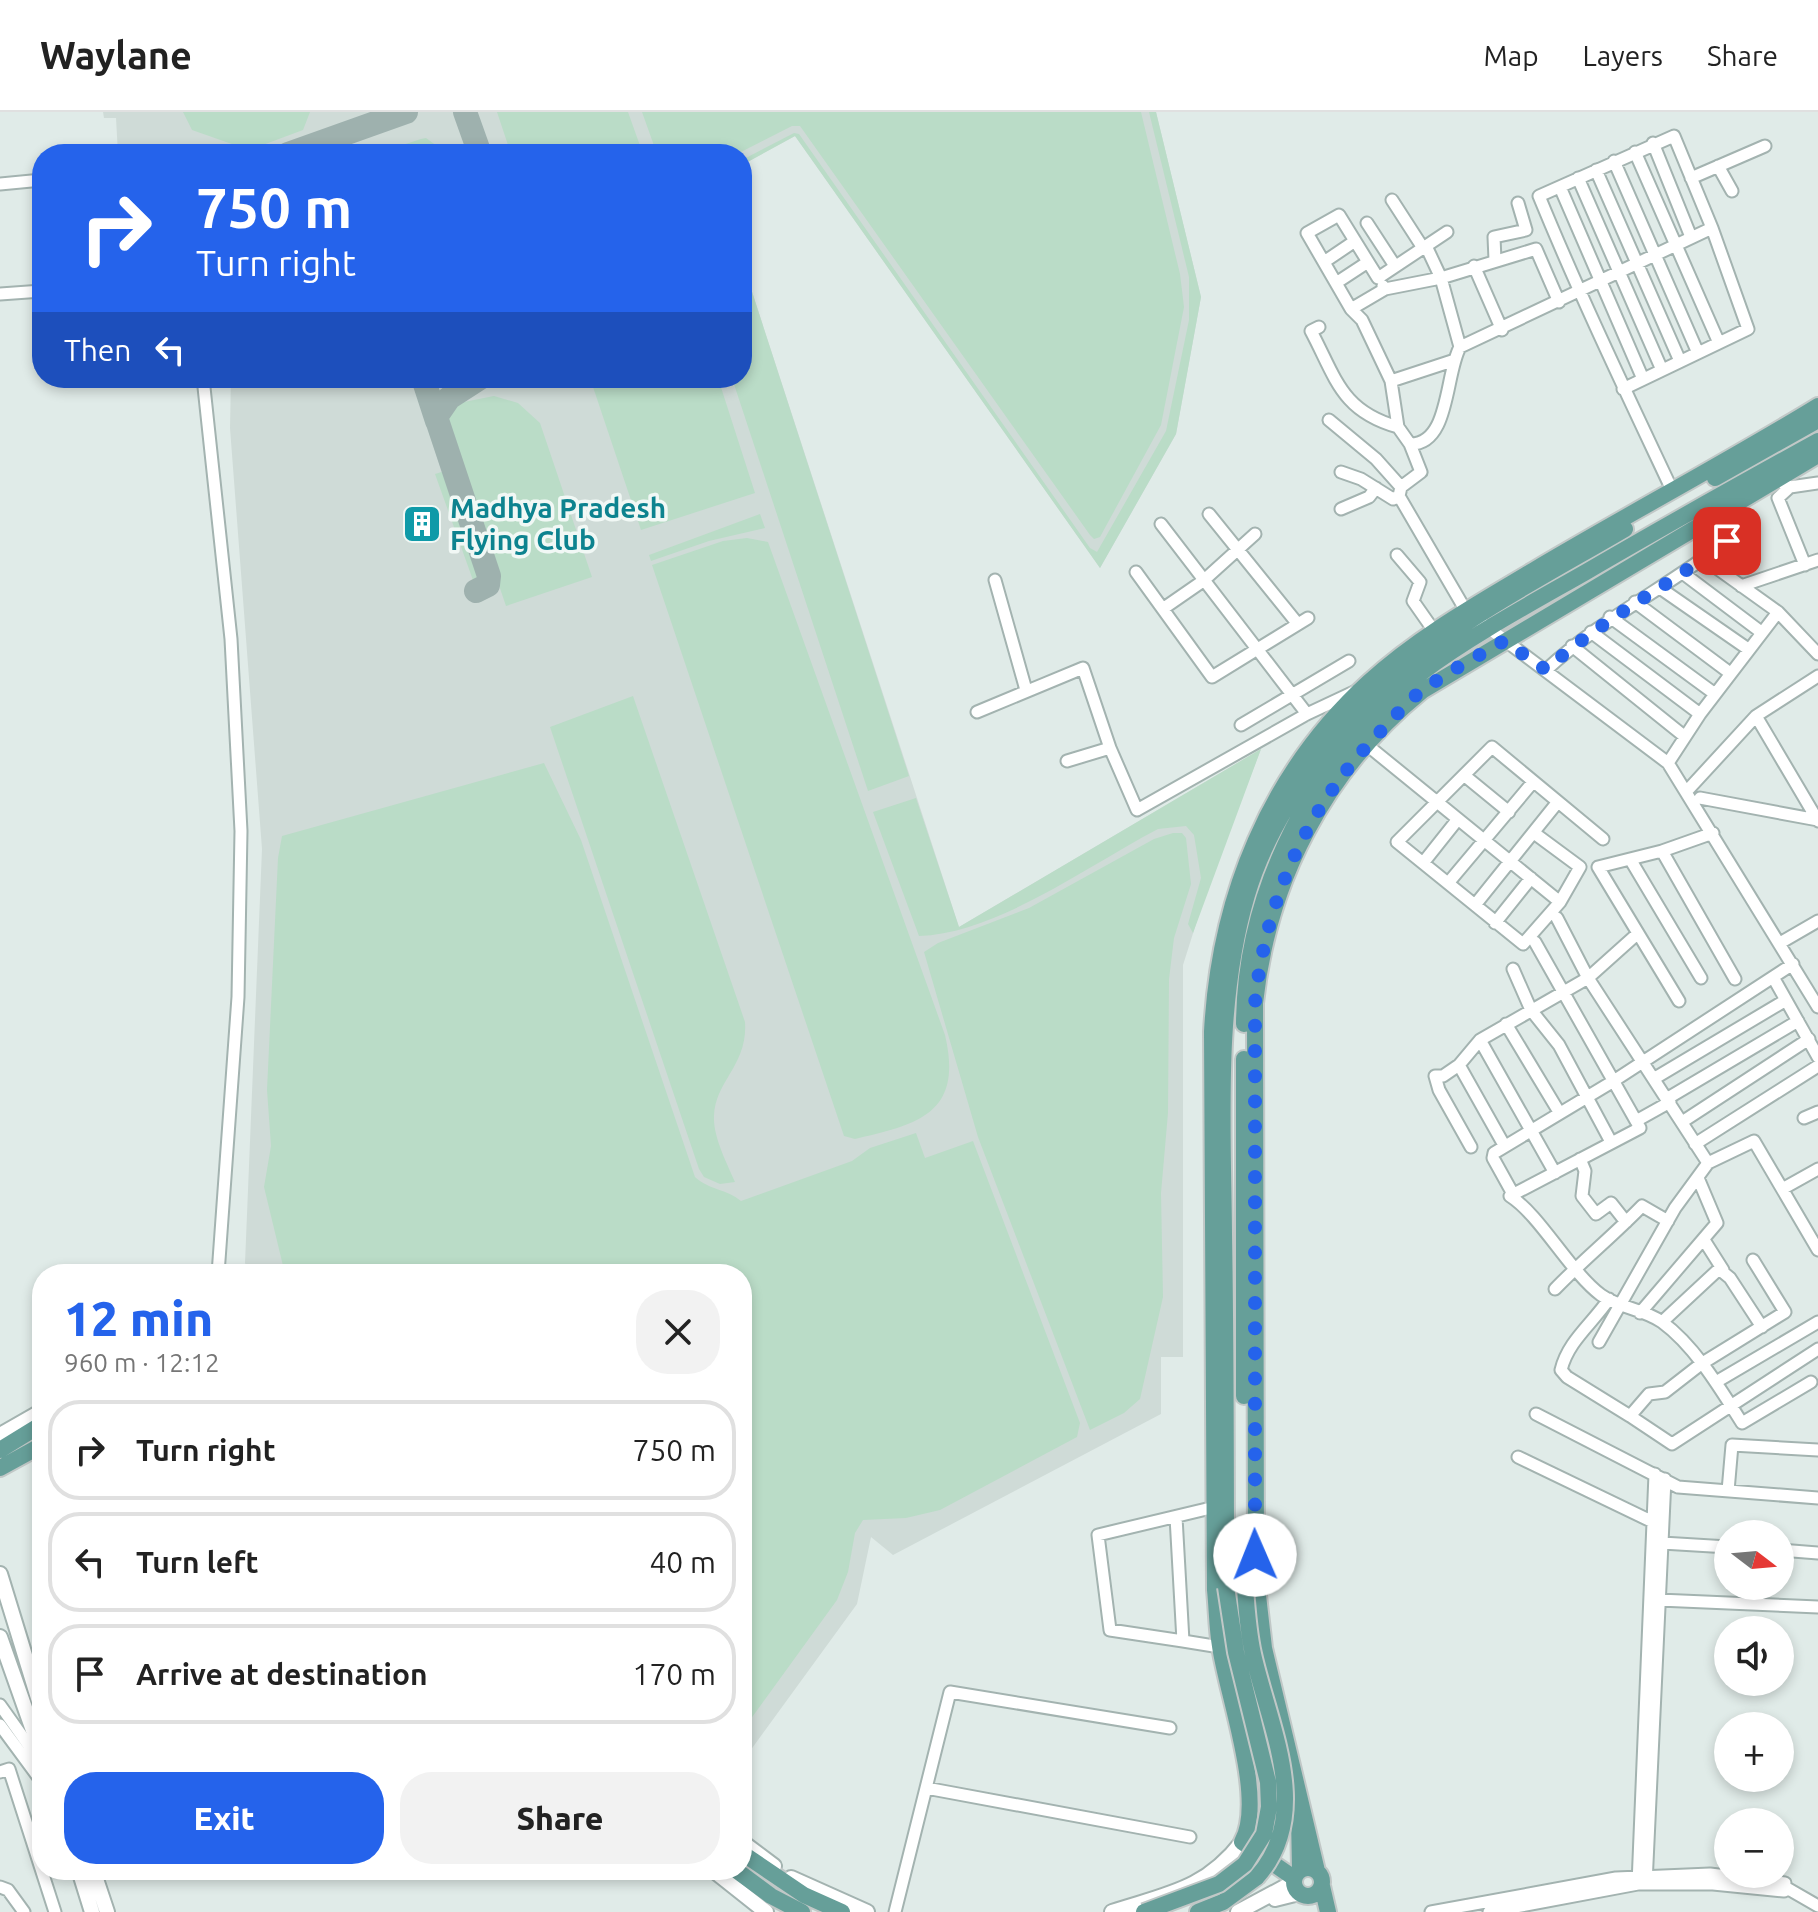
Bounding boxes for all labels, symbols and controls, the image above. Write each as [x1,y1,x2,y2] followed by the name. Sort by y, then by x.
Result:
[40,34,192,76] text: Waylane
[1483,40,1539,71] text: Map
[1583,40,1663,71] text: Layers
[1707,40,1778,71] text: Share
[64,176,168,280] icon: right
[196,176,352,239] text: 750 m
[196,242,356,283] text: Turn right
[148,328,192,372] icon: left
[64,333,132,367] text: Then
[450,492,666,555] place label: Madhya Pradesh Flying Club
[401,503,443,545] building icon: Madhya Pradesh Flying Club
[1693,507,1761,575] pin
[1705,519,1749,563] icon: arrive
[636,1290,720,1374] button: close
[64,1291,213,1345] text: 12 min
[64,1348,220,1377] text: 960 m · 12:12
[68,1428,112,1472] icon: right
[136,1433,276,1467] text: Turn right
[632,1433,716,1467] text: 750 m
[1213,1513,1297,1597] position arrow
[1714,1520,1794,1600] north arrow
[1714,1520,1794,1888] map controls
[68,1540,112,1584] icon: left
[136,1545,258,1579] text: Turn left
[649,1545,716,1579] text: 40 m
[1714,1616,1794,1696] button: sound
[68,1652,112,1696] icon: arrive
[136,1657,428,1691] text: Arrive at destination
[632,1657,716,1691] text: 170 m
[1714,1712,1794,1792] button: +
[64,1772,384,1864] button: Exit
[400,1772,720,1864] button: Share
[1714,1808,1794,1888] button: −

